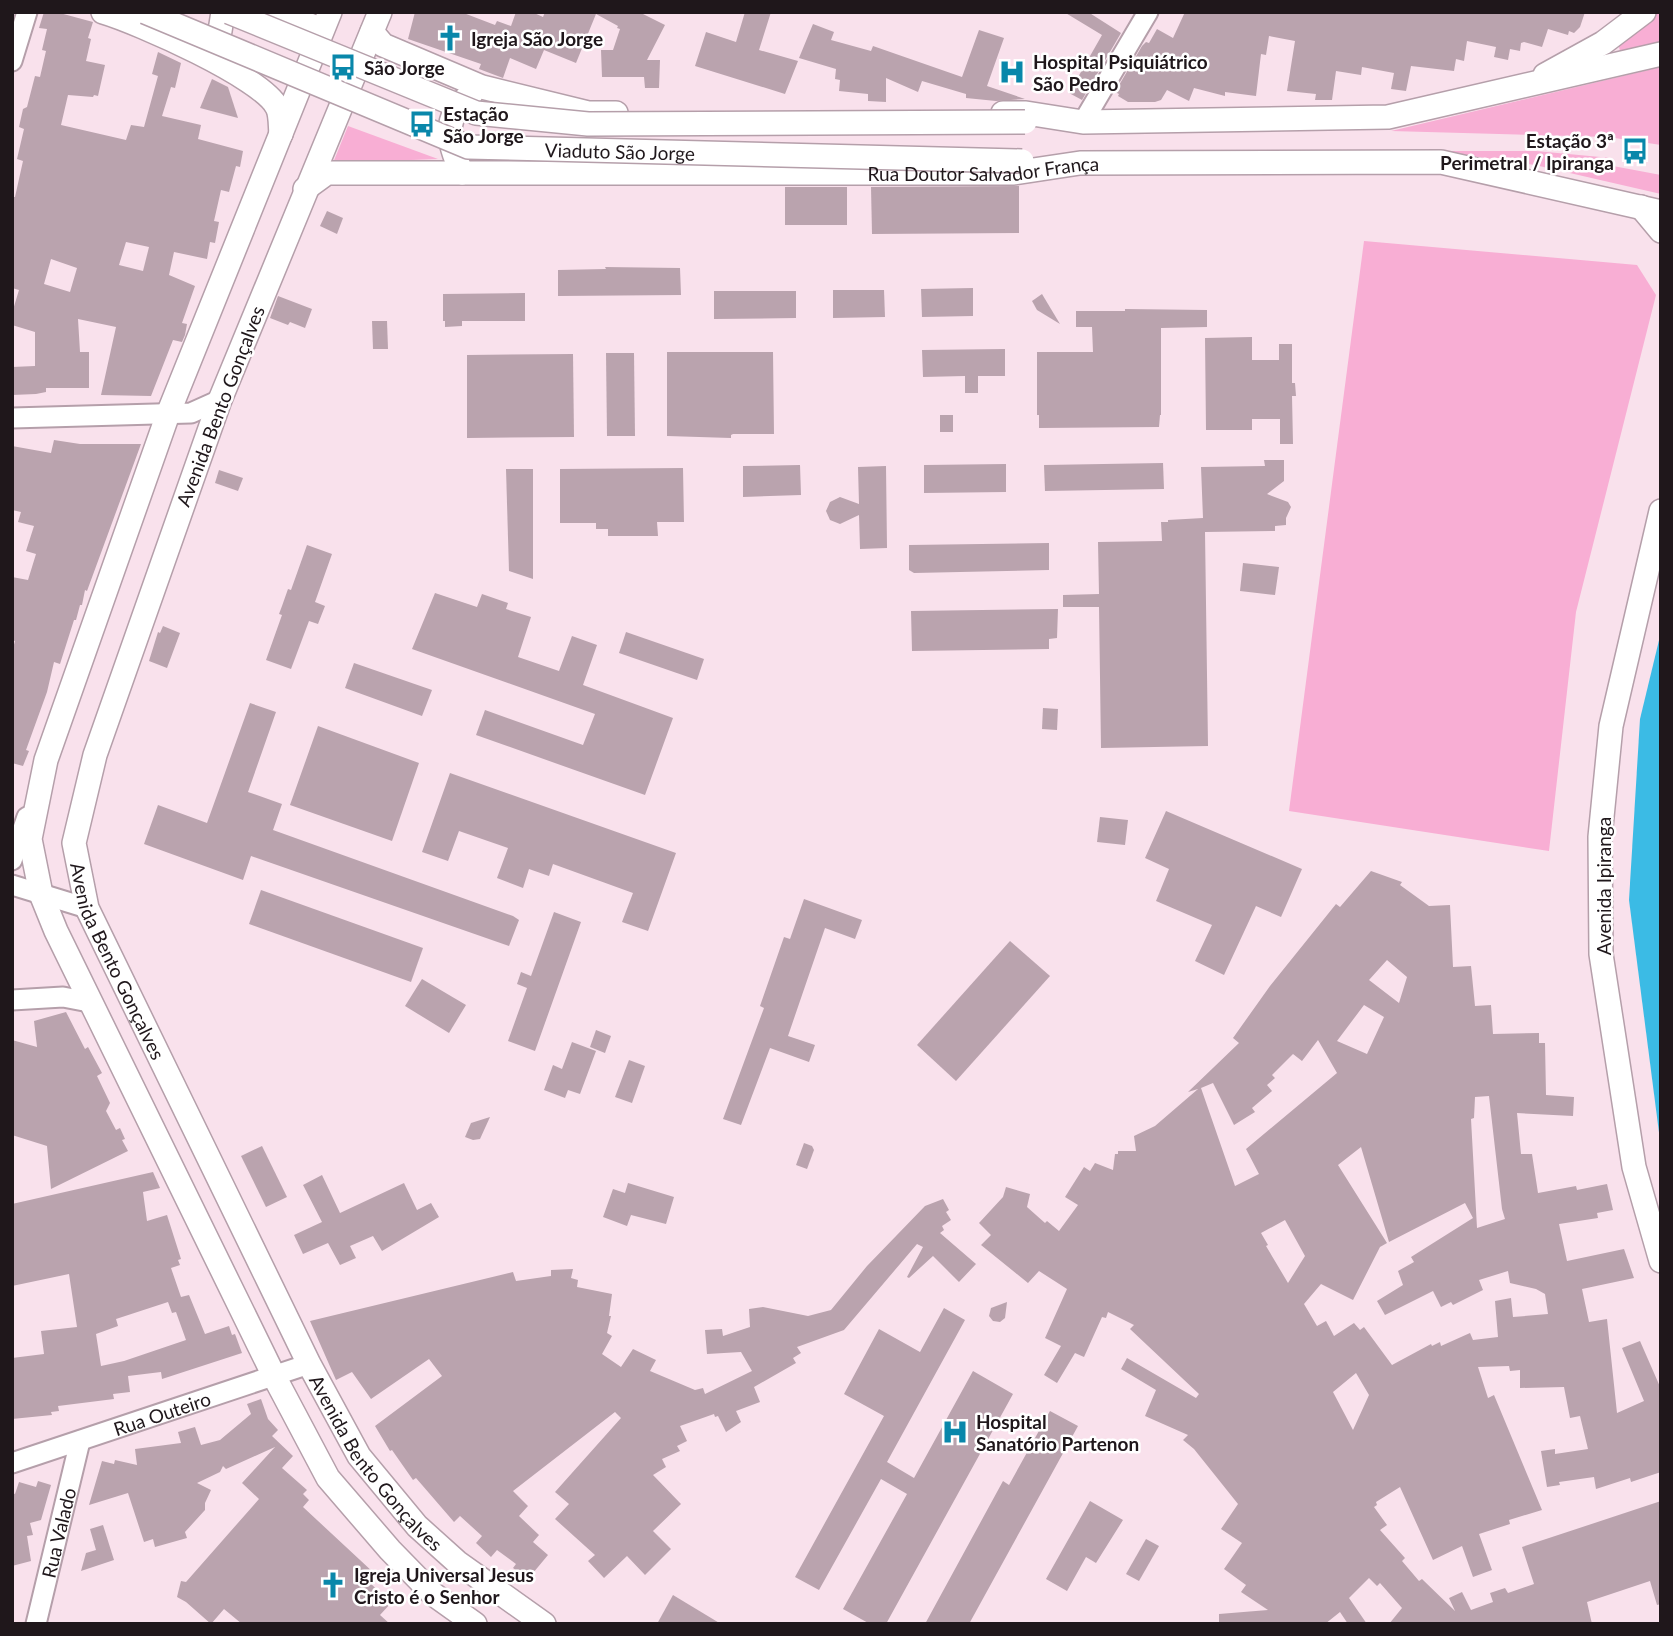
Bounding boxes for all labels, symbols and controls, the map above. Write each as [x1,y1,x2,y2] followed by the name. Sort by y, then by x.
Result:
[435,23,465,53] church icon: Igreja São Jorge
[471,27,603,50] place label: Igreja São Jorge
[1033,50,1208,95] place label: Hospital Psiquiátrico São Pedro
[328,52,358,82] bus stop icon: São Jorge
[364,56,445,79] place label: São Jorge
[997,57,1027,87] hospital icon: Hospital Psiquiátrico São Pedro
[443,102,524,147] place label: Estação São Jorge
[407,109,437,139] bus stop icon: Estação São Jorge
[1440,129,1614,174] place label: Estação 3ª Perimetral / Ipiranga
[1620,136,1650,166] bus stop icon: Estação 3ª Perimetral / Ipiranga
[544,137,695,164] street label: Viaduto São Jorge
[868,151,1099,185] street label: Rua Doutor Salvador França
[171,303,269,509] street label: Avenida Bento Gonçalves
[1592,817,1615,955] street label: Avenida Ipiranga
[67,860,170,1063] street label: Avenida Bento Gonçalves
[305,1370,448,1555] street label: Avenida Bento Gonçalves
[110,1386,213,1440] street label: Rua Outeiro
[976,1410,1139,1455] place label: Hospital Sanatório Partenon
[940,1417,970,1447] hospital icon: Hospital Sanatório Partenon
[36,1485,80,1580] street label: Rua Valado
[354,1563,534,1608] place label: Igreja Universal Jesus Cristo é o Senhor
[318,1570,348,1600] church icon: Igreja Universal Jesus Cristo é o Senhor

